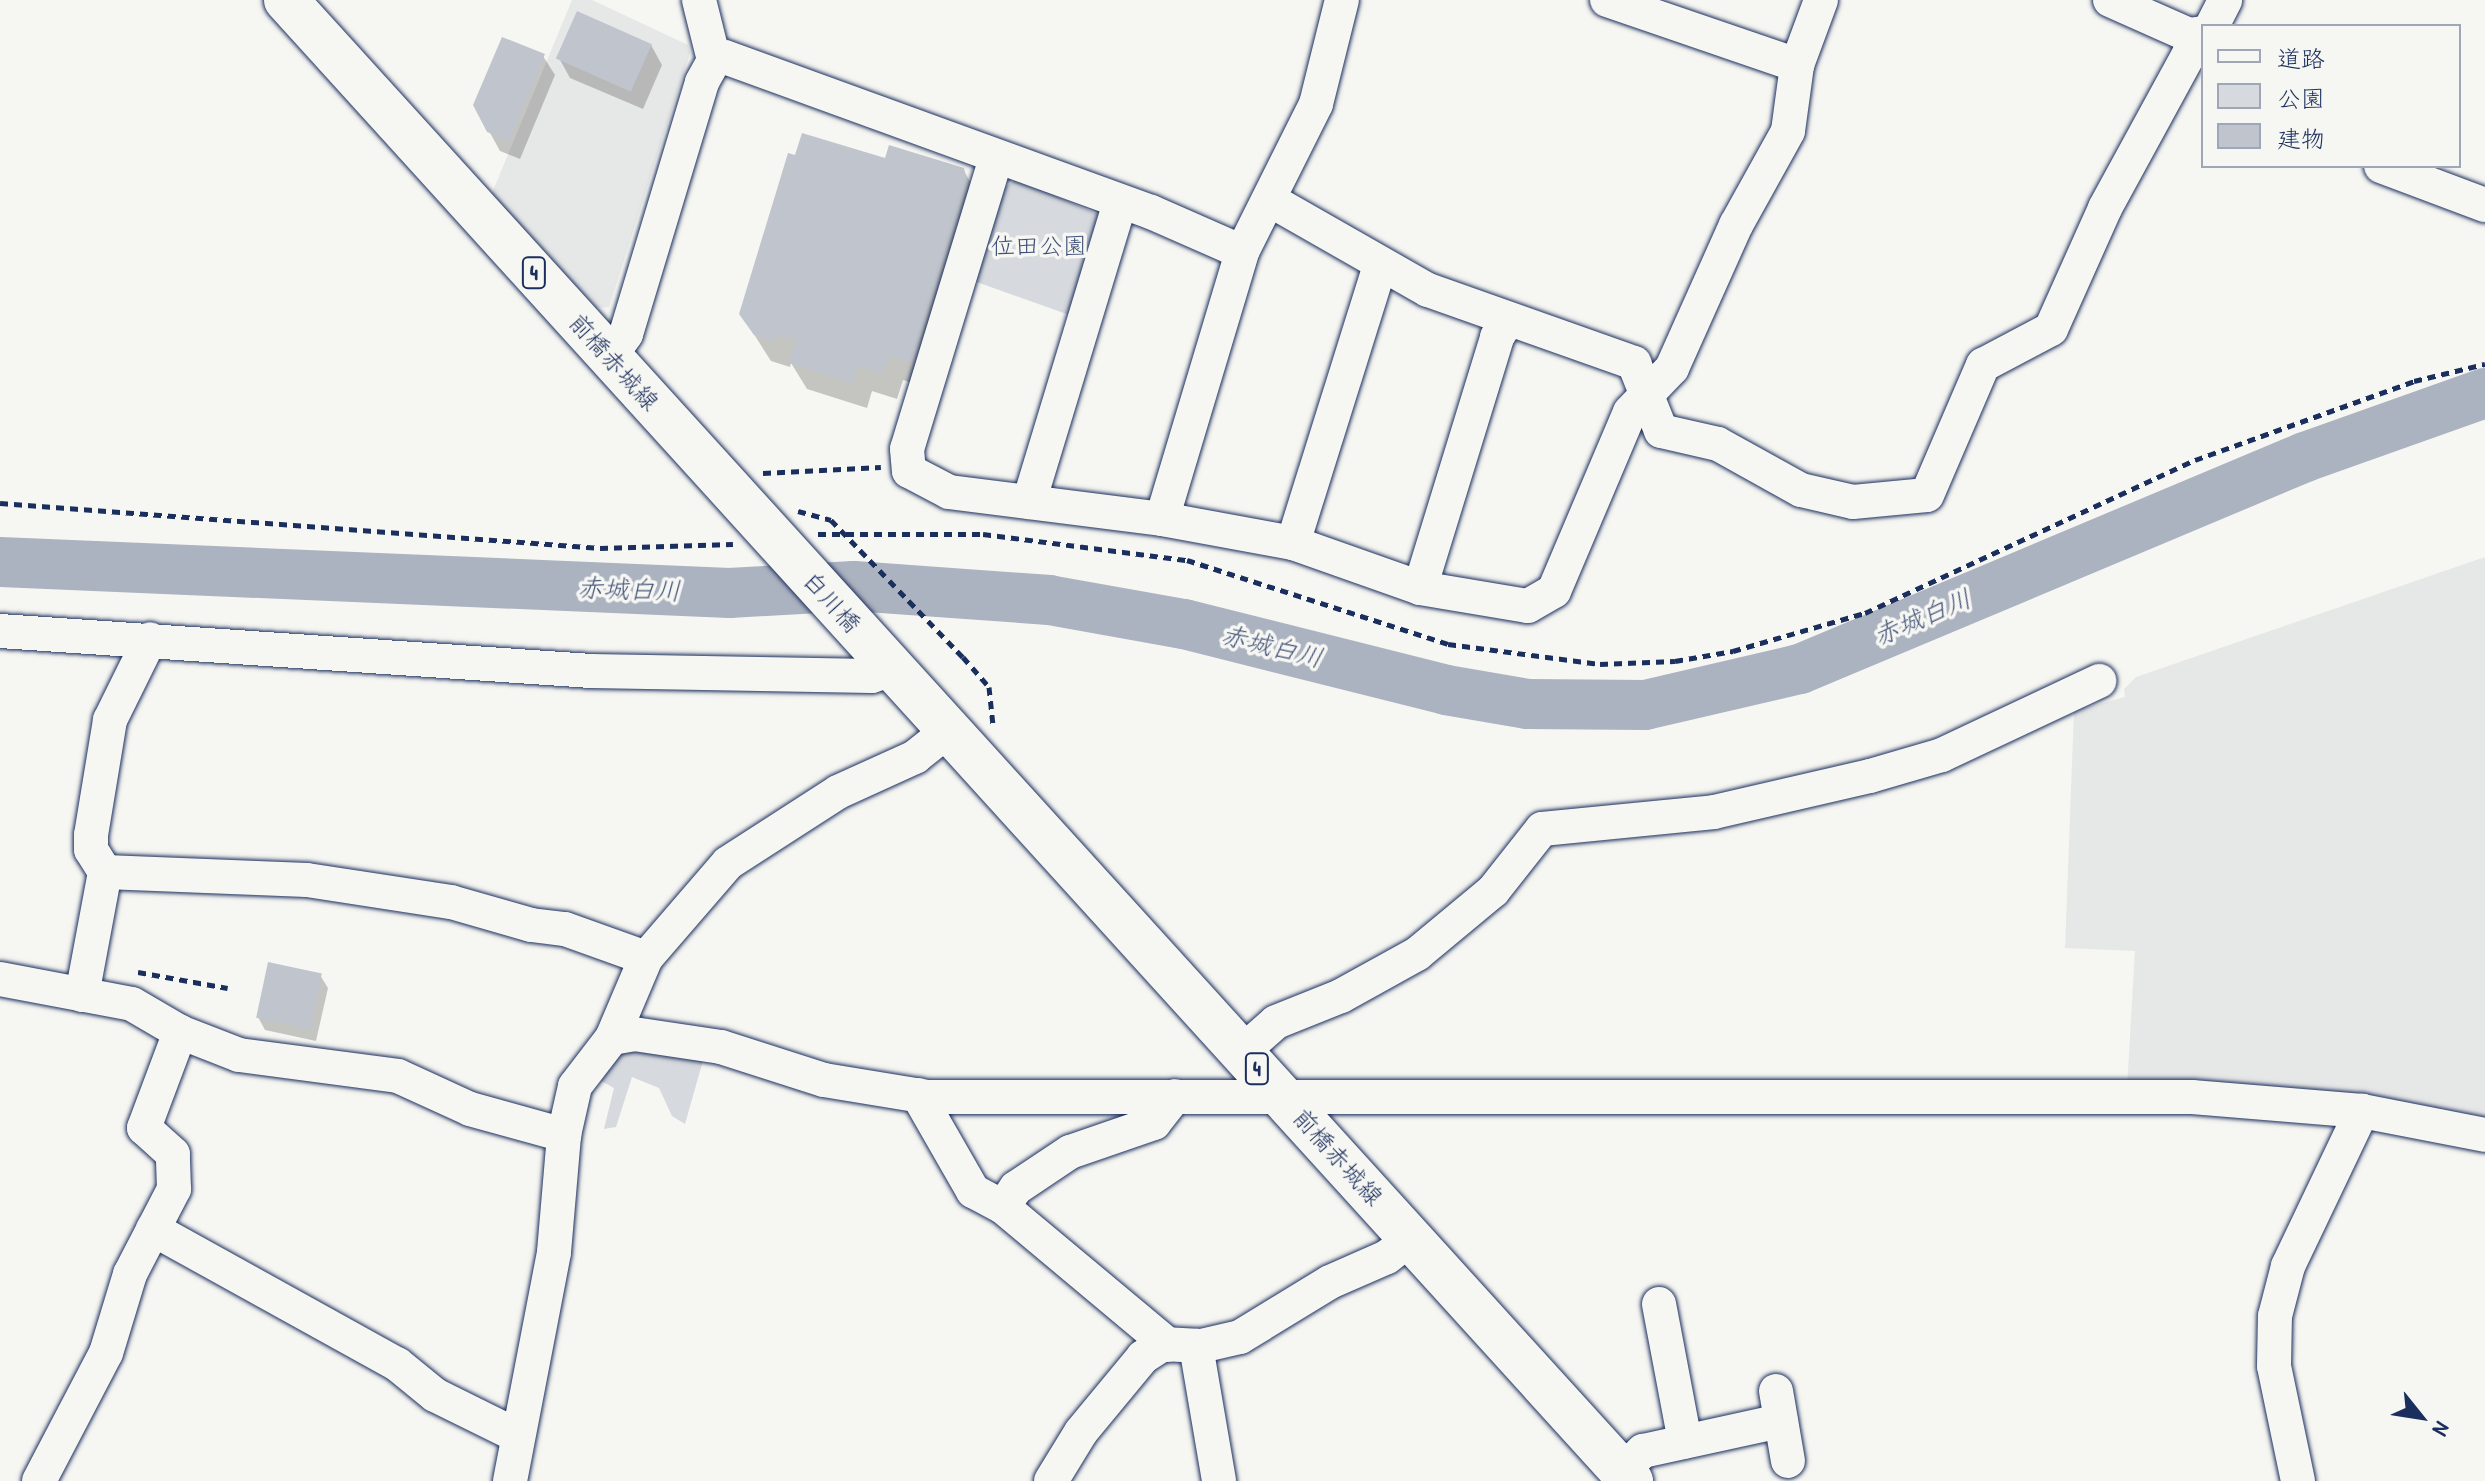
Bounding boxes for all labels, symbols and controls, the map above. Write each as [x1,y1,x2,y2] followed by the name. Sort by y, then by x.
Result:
[2201,24,2461,168] legend
[2277,42,2325,74] text: 道路
[2277,82,2325,114] text: 公園
[2277,122,2325,154] text: 建物
[991,232,1087,260] park label: 位田公園
[520,255,548,291] road number: 4
[563,308,665,416] street label: 前橋赤城線
[797,566,867,638] street label: 白川橋
[576,572,682,606] water label: 赤城白川
[1868,582,1976,652] water label: 赤城白川
[1218,618,1326,674] water label: 赤城白川
[1243,1051,1271,1087] road number: 4
[1287,1103,1389,1211] street label: 前橋赤城線
[2381,1377,2461,1457] north arrow
[2426,1416,2458,1442] text: N

